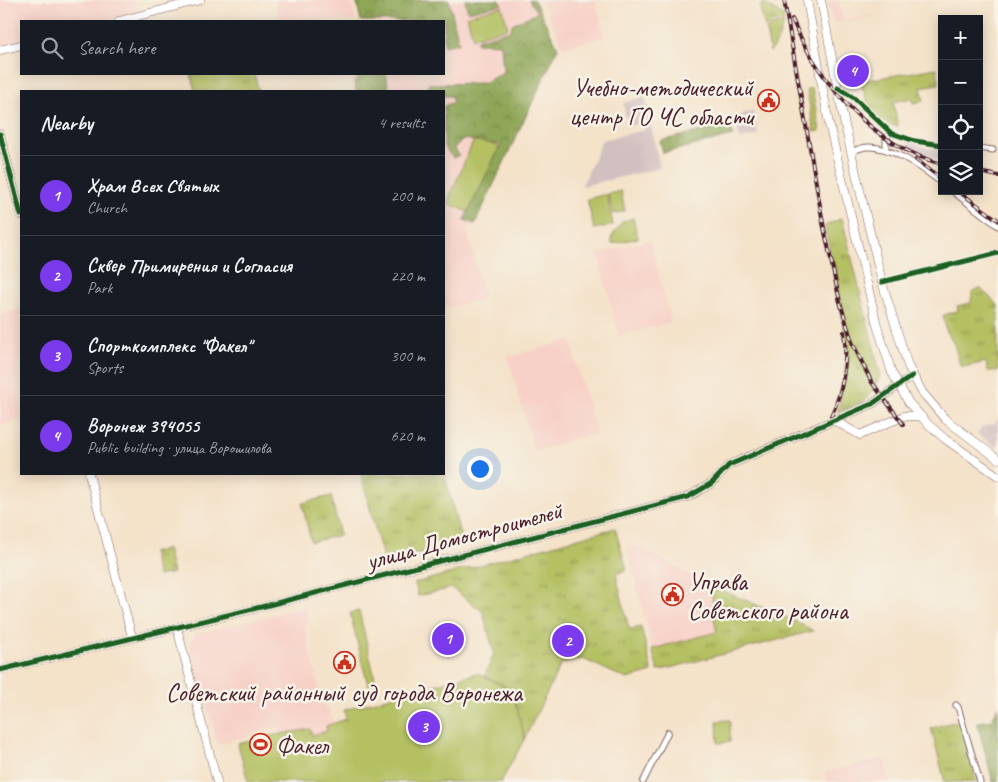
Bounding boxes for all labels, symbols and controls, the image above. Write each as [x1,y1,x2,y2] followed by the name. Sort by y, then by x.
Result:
[938,15,983,195] map controls
[938,15,983,60] button: +
[20,20,445,75] search box
[38,34,66,62] icon: search
[78,36,155,60] text: Search here
[837,52,869,90] pin: 4
[938,60,983,105] button: −
[570,72,755,133] place label: Учебно-методический центр ГО ЧС области
[757,89,781,113] public building icon: Учебно-методический центр ГО ЧС области
[938,105,983,150] button: locate
[40,110,93,136] text: Nearby
[378,113,425,133] text: 4 results
[938,150,983,195] button: layers
[87,174,218,198] text: Храм Всех Святых
[52,186,60,206] text: 1
[391,186,425,206] text: 200 m
[87,198,127,218] text: Church
[87,254,292,278] text: Сквер Примирения и Согласия
[52,266,60,286] text: 2
[391,266,425,286] text: 220 m
[87,278,112,298] text: Park
[87,334,251,358] text: Спорткомплекс "Факел"
[52,346,60,366] text: 3
[391,346,425,366] text: 300 m
[87,358,123,378] text: Sports
[87,414,199,438] text: Воронеж 394055
[52,426,60,446] text: 4
[391,426,425,446] text: 620 m
[87,438,271,458] text: Public building · улица Ворошилова
[467,456,493,482] your location
[361,494,567,578] street label: улица Домостроителей
[688,566,850,627] place label: Управа Советского района
[660,583,684,607] public building icon: Управа Советского района
[432,620,464,658] pin: 1
[552,622,584,660] pin: 2
[332,651,356,675] public building icon: Советский районный суд города Воронежа
[166,677,524,709] place label: Советский районный суд города Воронежа
[408,708,440,746] pin: 3
[276,730,330,762] place label: Факел
[248,733,272,757] sports icon: Факел

